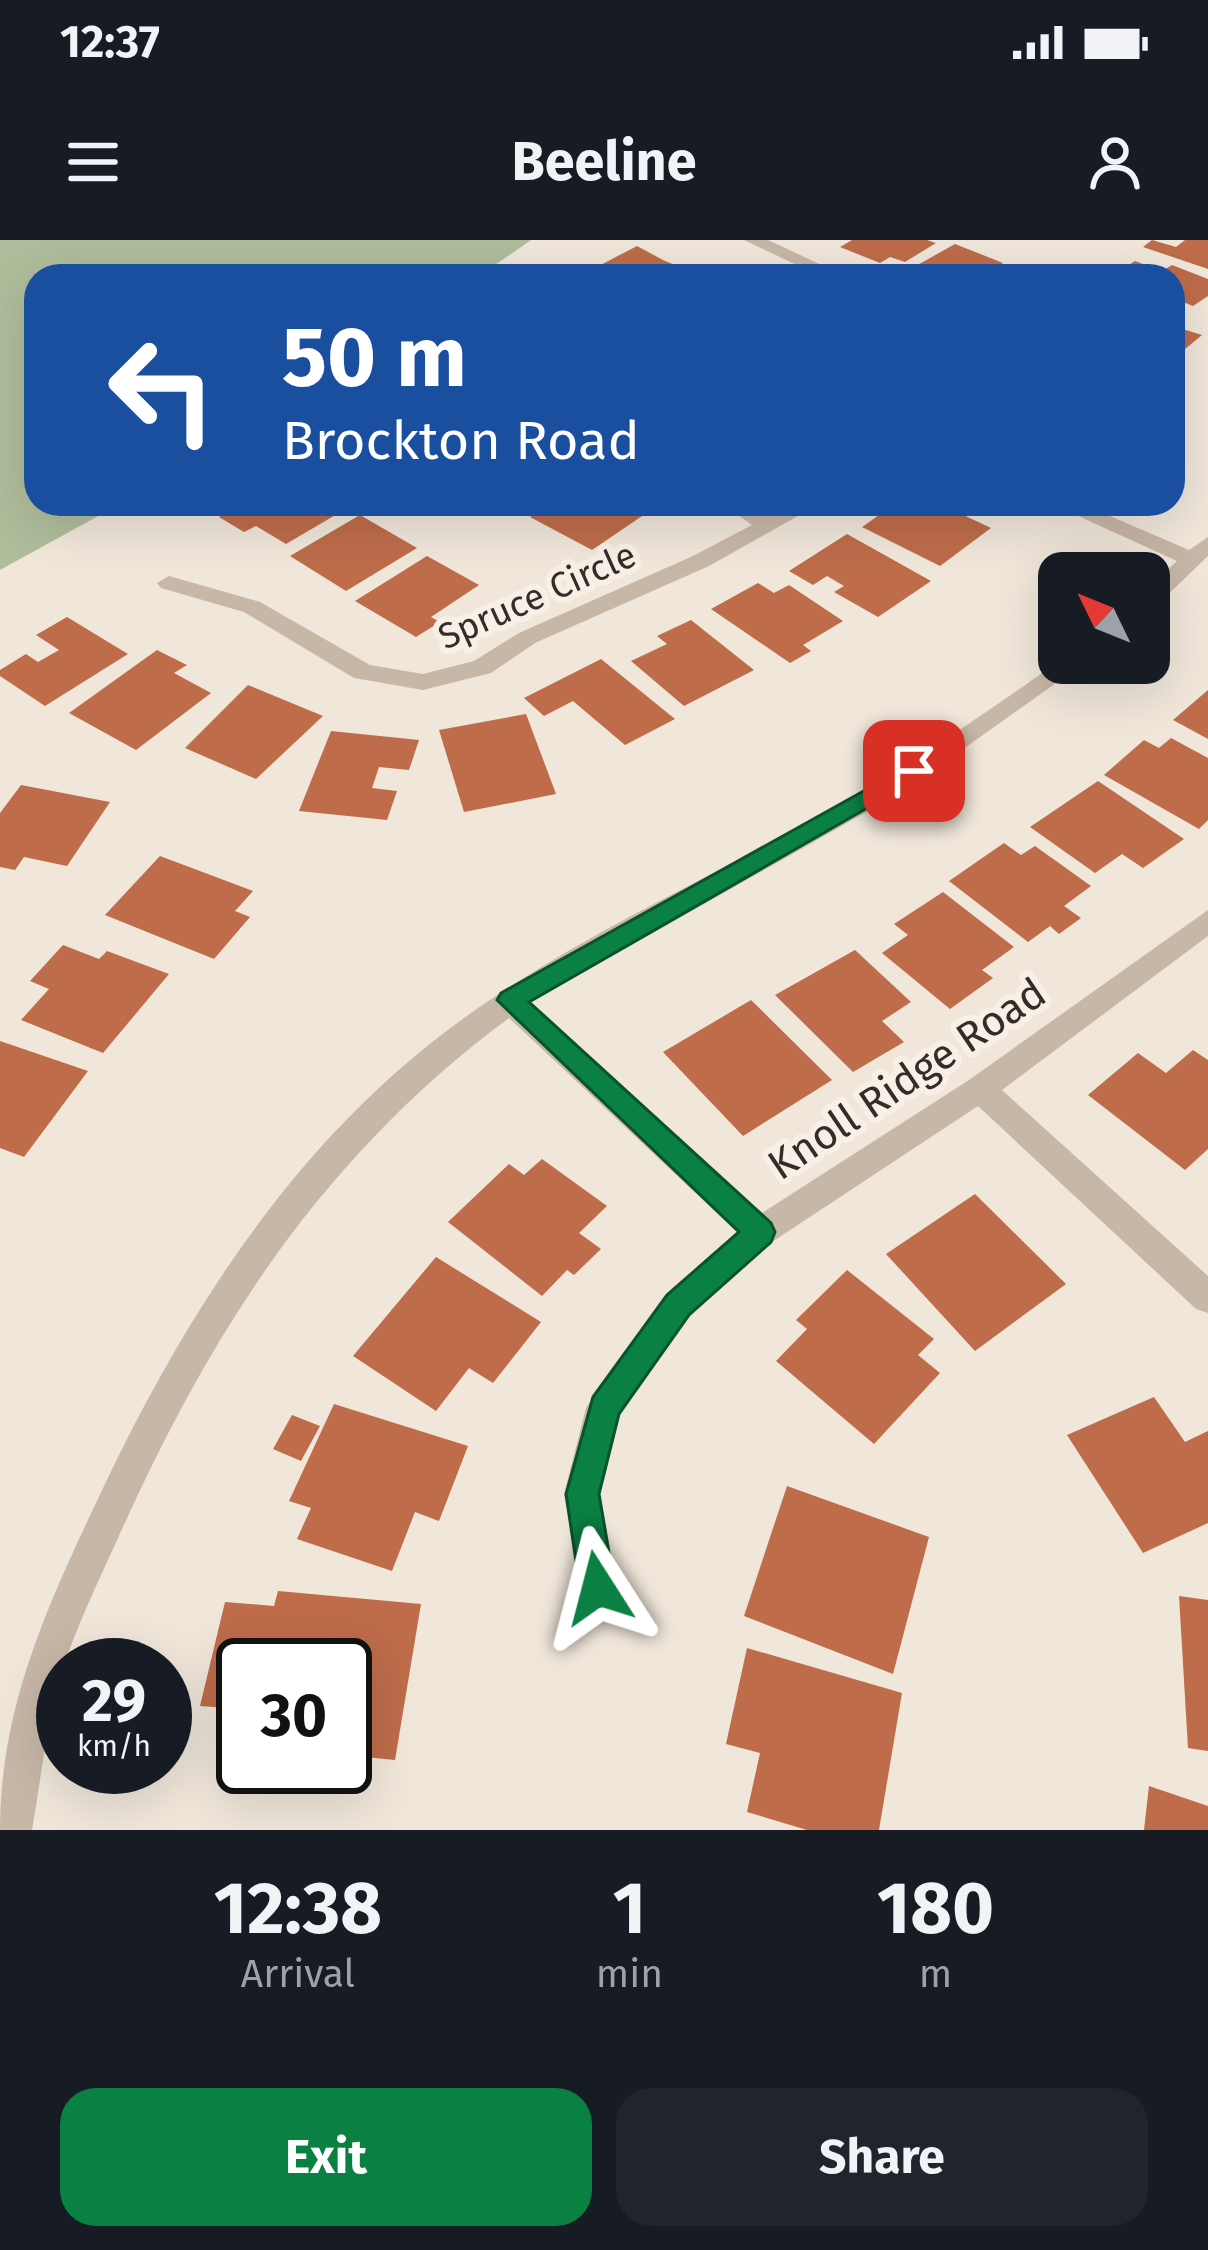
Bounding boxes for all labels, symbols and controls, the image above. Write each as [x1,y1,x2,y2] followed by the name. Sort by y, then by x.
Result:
[60,15,160,69] text: 12:37
[60,129,126,195] icon: menu
[1082,129,1148,195] icon: person
[511,130,697,194] text: Beeline
[282,307,467,408] text: 50 m
[84,312,240,468] icon: left
[282,409,640,473] text: Brockton Road
[431,533,643,659] street label: Spruce Circle
[1038,552,1170,684] north arrow
[1038,552,1170,684] map controls
[863,720,965,822] pin
[881,738,947,804] icon: arrive
[759,968,1055,1190] street label: Knoll Ridge Road
[535,1525,661,1651] position arrow
[216,1638,372,1794] speed limit sign: 30
[82,1665,146,1737] text: 29
[77,1728,151,1764] text: km/h
[214,1866,382,1952] text: 12:38
[613,1866,646,1952] text: 1
[877,1866,994,1952] text: 180
[241,1951,355,1997] text: Arrival
[596,1951,663,1997] text: min
[919,1951,952,1997] text: m
[60,2088,592,2226] button: Exit
[616,2088,1148,2226] button: Share

